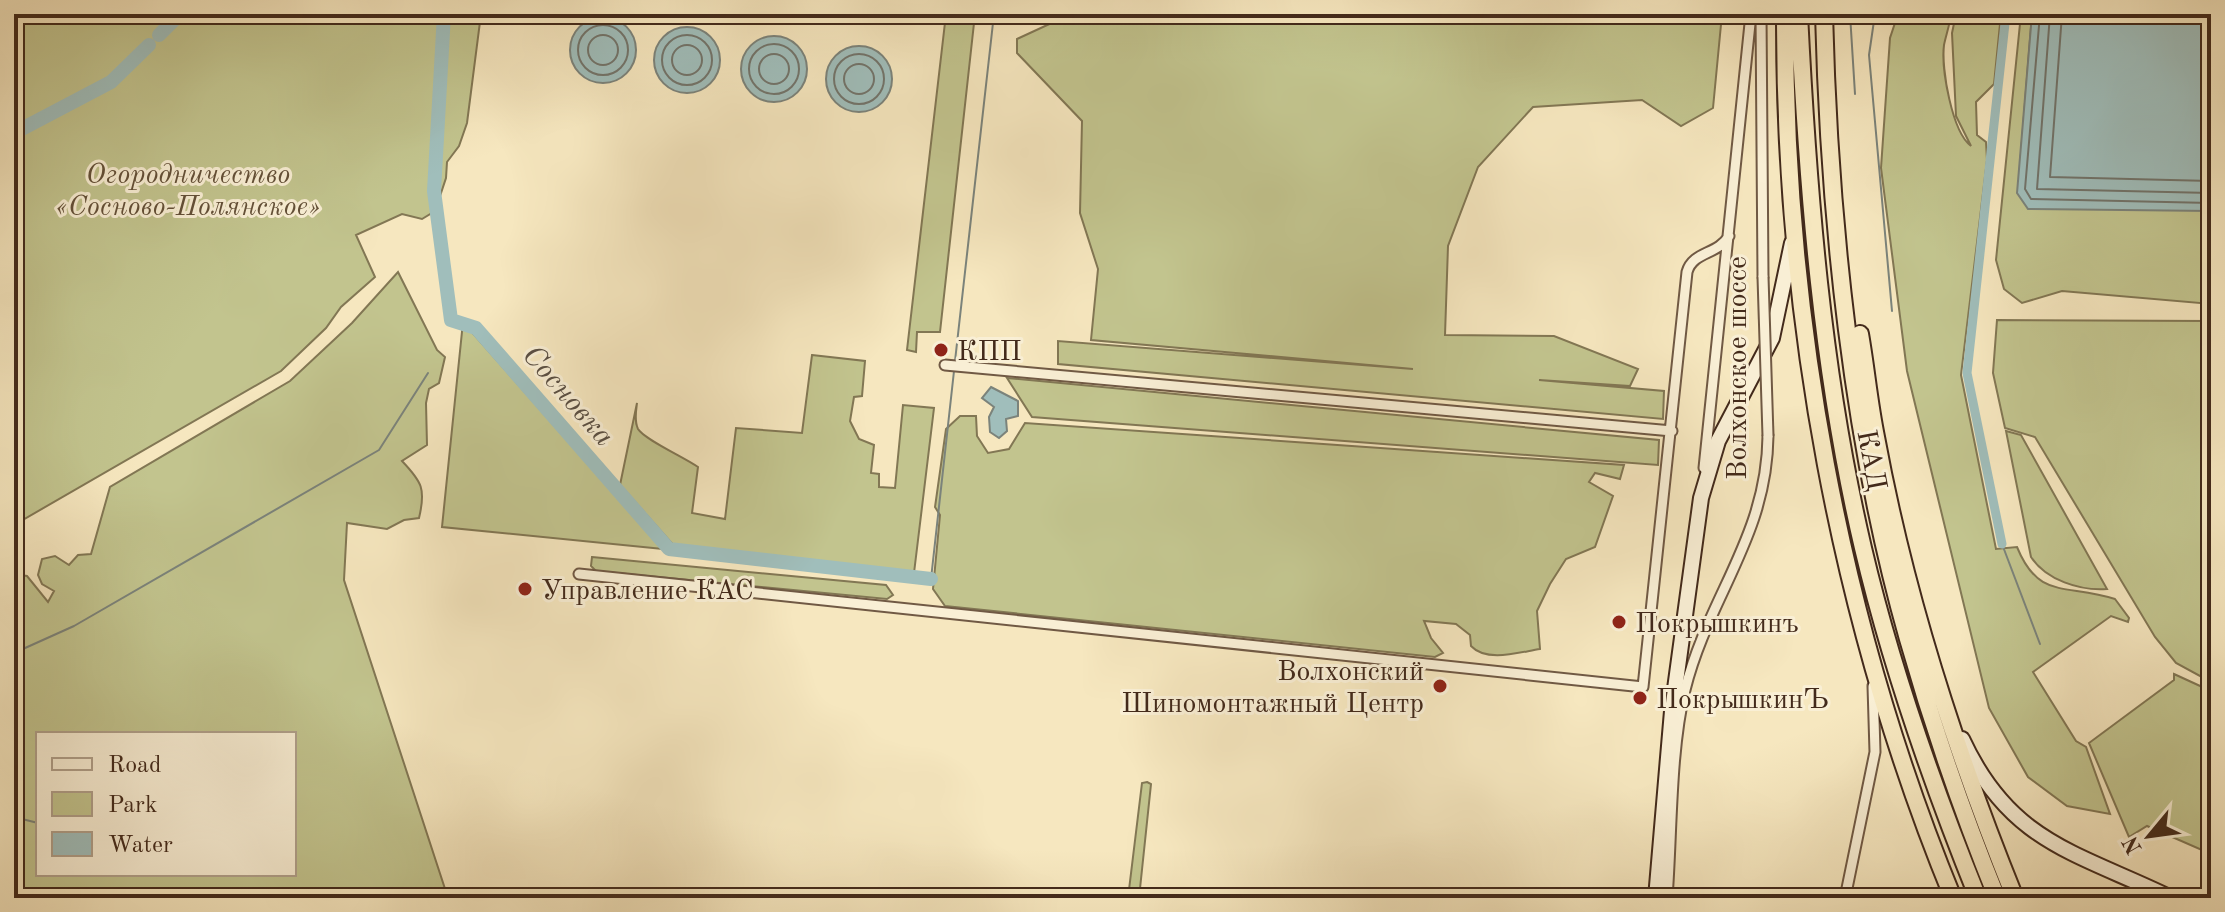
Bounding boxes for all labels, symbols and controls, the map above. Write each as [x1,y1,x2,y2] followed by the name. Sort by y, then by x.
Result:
[56,162,320,222] park label: Огородничество «Сосново-Полянское»
[1725,256,1753,480] street label: Волхонское шоссе
[957,339,1022,367] place label: КПП
[516,340,619,453] water label: Сосновка
[932,341,950,359] marker: КПП
[1850,428,1890,494] street label: КАД
[541,578,754,606] place label: Управление КАС
[516,580,534,598] marker: Управление КАС
[1635,611,1799,639] place label: Покрышкинъ
[1610,613,1628,631] marker: Покрышкинъ
[1121,659,1424,719] place label: Волхонский Шиномонтажный Центр
[1431,677,1449,695] marker: Волхонский Шиномонтажный Центр
[1656,687,1829,715] place label: ПокрышкинЪ
[1631,689,1649,707] marker: ПокрышкинЪ
[36,732,296,876] legend
[108,754,161,778] text: Road
[108,794,157,818] text: Park
[2109,796,2189,876] north arrow
[2119,832,2147,857] text: N
[108,834,173,858] text: Water

